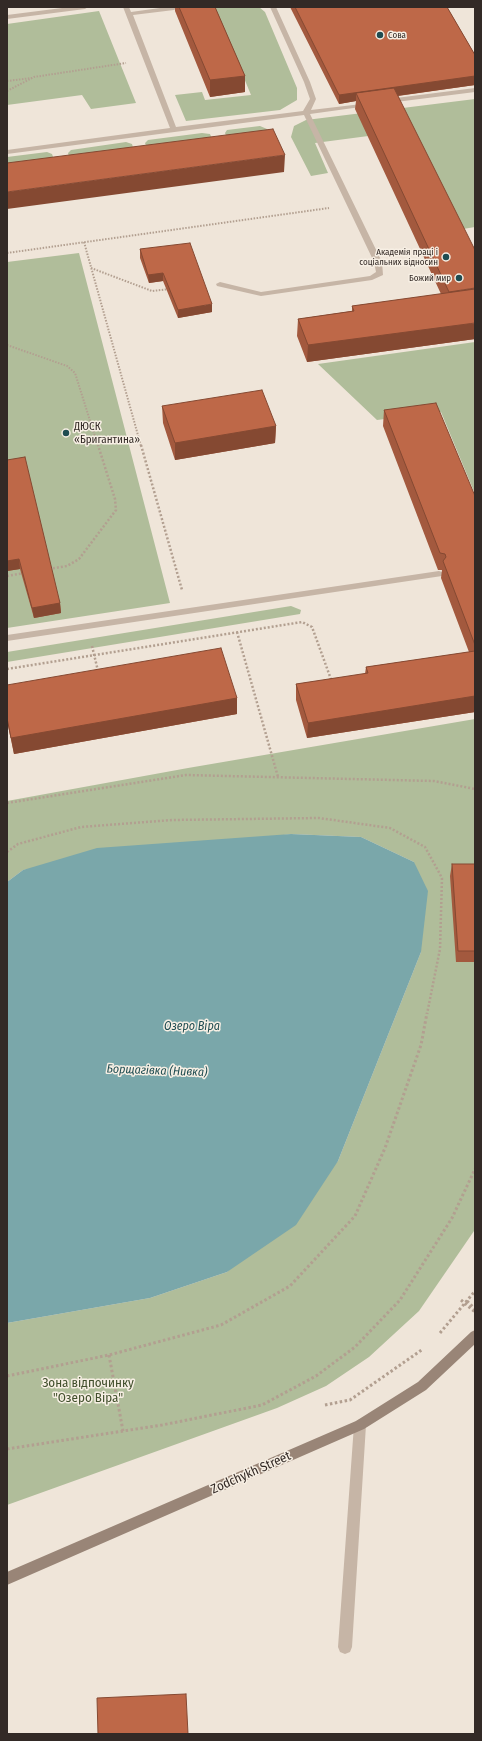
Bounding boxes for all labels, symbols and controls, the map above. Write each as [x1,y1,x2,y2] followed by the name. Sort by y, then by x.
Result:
[375,30,385,40] marker: Сова
[388,30,406,40] place label: Сова
[359,247,438,268] place label: Академія праці і соціальних відносин
[441,252,451,262] marker: Академія праці і соціальних відносин
[409,273,451,283] place label: Божий мир
[454,273,464,283] marker: Божий мир
[74,420,140,446] place label: ДЮСК «Бригантина»
[61,428,71,438] marker: ДЮСК «Бригантина»
[164,1020,220,1034] water label: Озеро Віра
[106,1062,208,1080] water label: Борщагівка (Нивка)
[42,1375,134,1406] park label: Зона відпочинку "Озеро Віра"
[209,1448,293,1498] street label: Zodchykh Street

